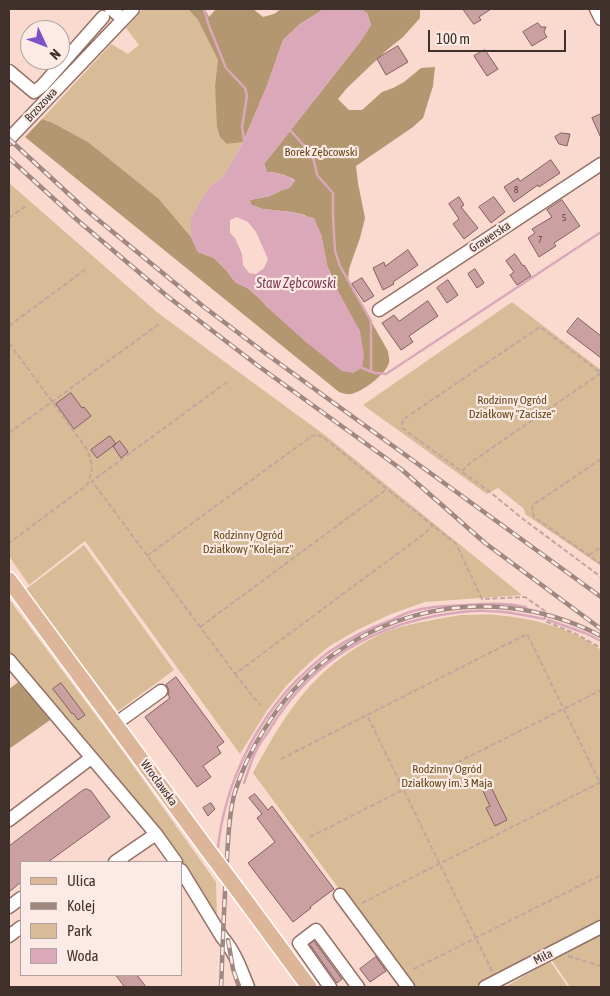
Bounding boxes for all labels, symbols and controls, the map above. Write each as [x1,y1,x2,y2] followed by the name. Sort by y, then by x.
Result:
[20,20,70,70] north arrow
[430,20,568,52] scale bar
[436,30,470,47] text: 100 m
[47,46,64,63] text: N
[22,85,60,125] street label: Brzozowa
[285,145,357,159] park label: Borek Zębcowski
[514,184,518,196] house number: 8
[562,212,566,224] house number: 5
[467,218,513,256] street label: Grawerska
[538,234,542,246] house number: 7
[256,276,336,292] water label: Staw Zębcowski
[469,393,555,421] park label: Rodzinny Ogród Działkowy "Zacisze"
[203,528,293,556] park label: Rodzinny Ogród Działkowy "Kolejarz"
[137,757,181,809] street label: Wrocławska
[401,762,493,790] park label: Rodzinny Ogród Działkowy im. 3 Maja
[20,861,182,976] legend
[67,872,96,889] text: Ulica
[67,897,95,914] text: Kolej
[67,922,92,939] text: Park
[531,946,555,968] street label: Miła
[67,947,99,964] text: Woda

